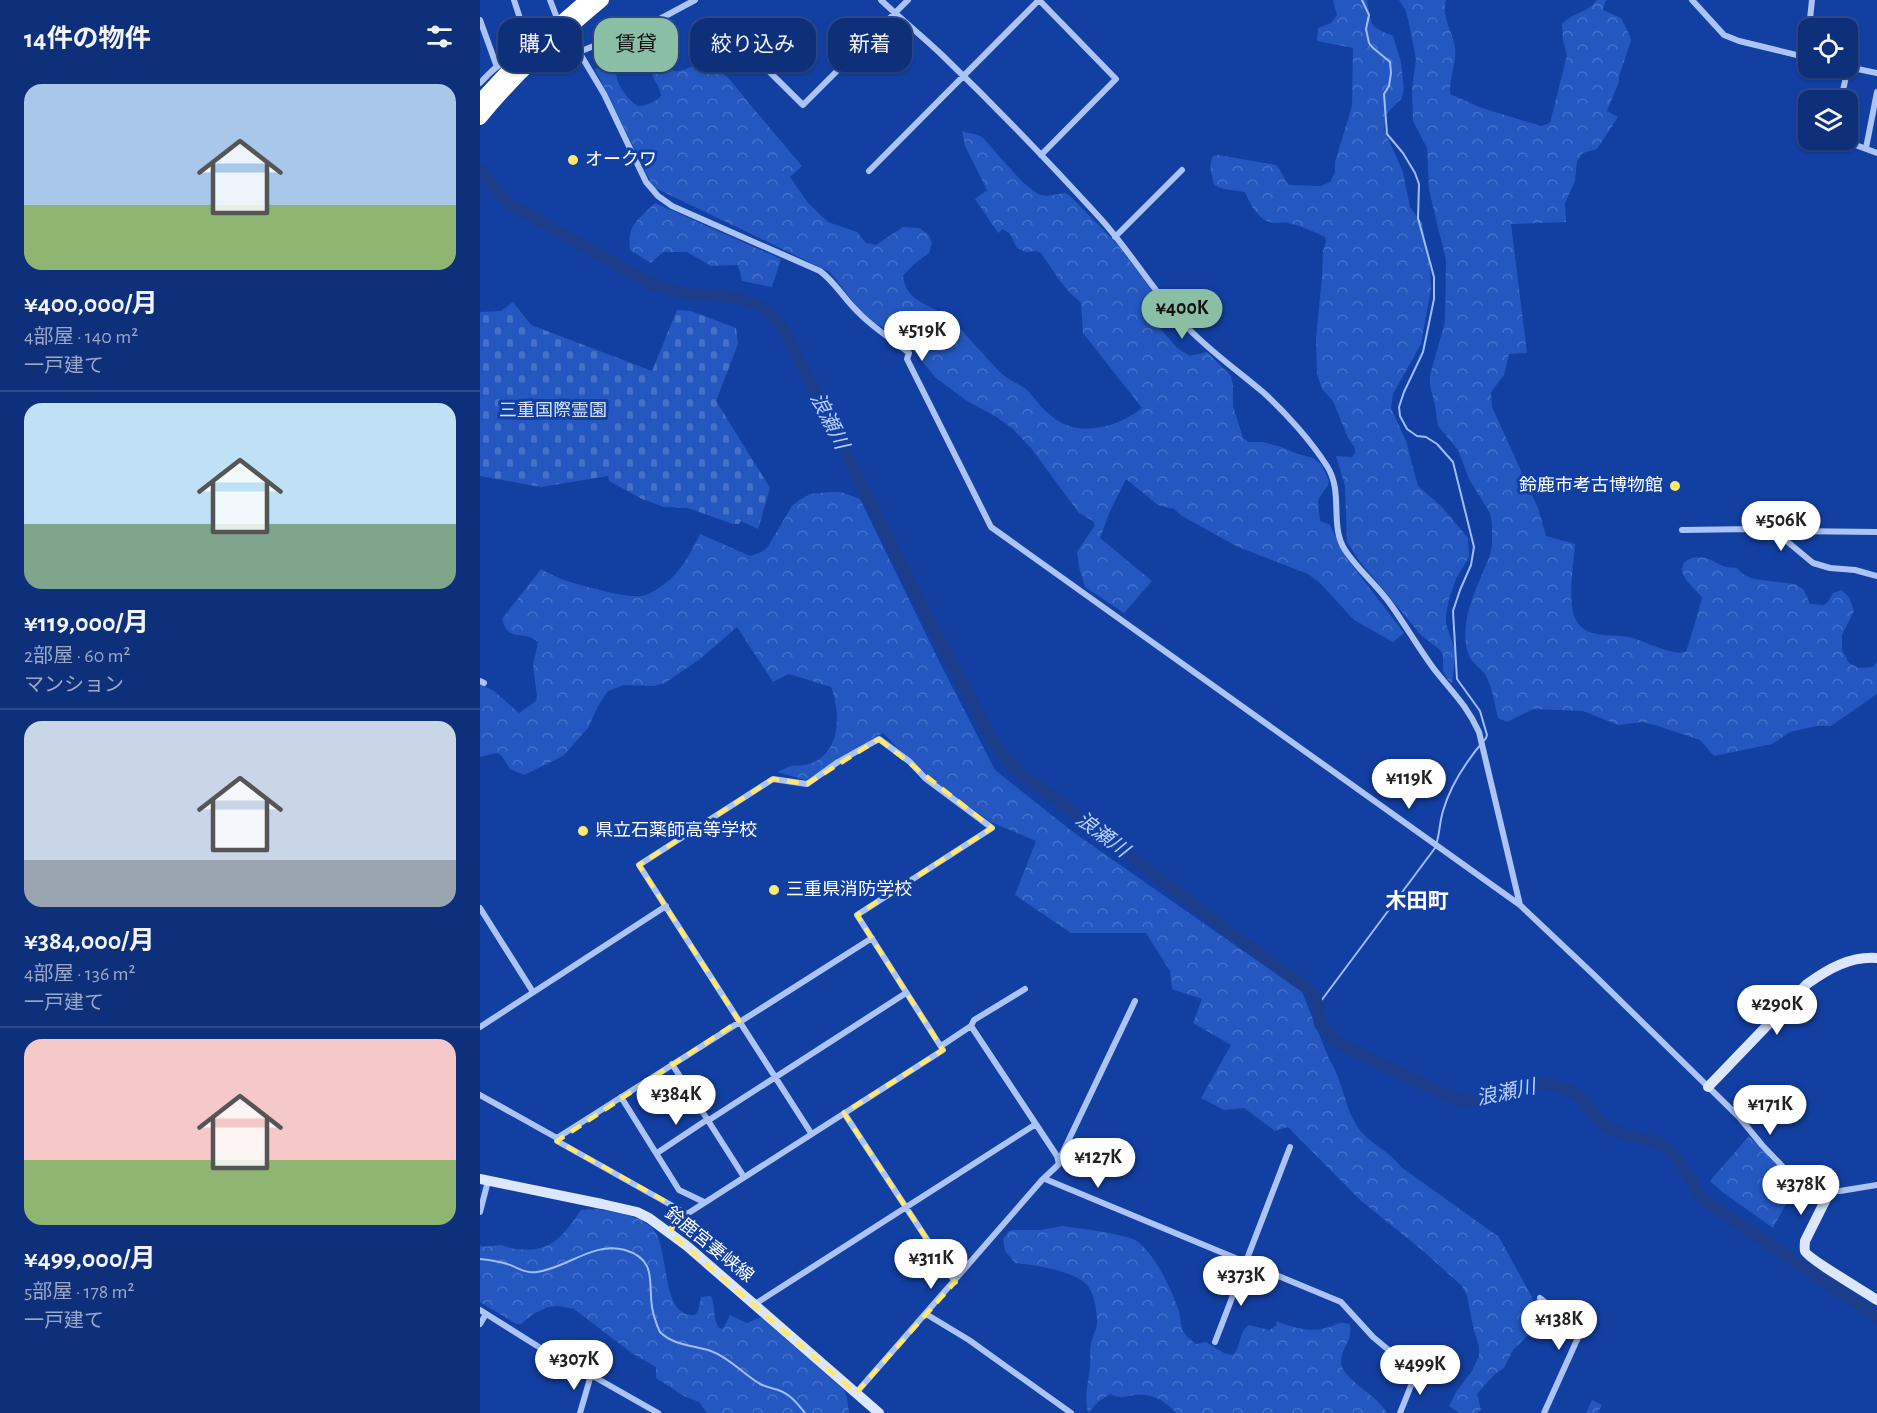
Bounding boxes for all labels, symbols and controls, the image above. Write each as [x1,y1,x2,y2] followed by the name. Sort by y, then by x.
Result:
[498,18,582,72] chip: 購入
[594,18,678,72] chip: 賃貸
[690,18,816,72] chip: 絞り込み
[828,18,912,72] chip: 新着
[1798,18,1858,150] map controls
[1798,18,1858,78] button: locate
[423,20,456,53] icon: filters
[24,26,150,52] text: 14件の物件
[1798,90,1858,150] button: layers
[186,123,294,231] icon: home
[585,150,657,169] place label: オークワ
[566,153,580,167] marker: オークワ
[1140,289,1224,340] pin: ¥400K
[24,291,158,317] text: ¥400,000/月
[1155,298,1209,318] text: ¥400K
[880,311,964,362] pin: ¥519K
[898,320,946,340] text: ¥519K
[24,327,138,347] text: 4部屋 · 140 m²
[24,356,104,376] text: 一戸建て
[806,389,853,454] water label: 浪瀬川
[499,401,607,420] park label: 三重国際霊園
[186,442,294,550] icon: home
[1519,475,1663,495] place label: 鈴鹿市考古博物館
[1668,479,1682,493] marker: 鈴鹿市考古博物館
[1739,501,1823,552] pin: ¥506K
[1756,510,1806,530] text: ¥506K
[24,610,149,636] text: ¥119,000/月
[24,646,131,666] text: 2部屋 · 60 m²
[24,675,124,695] text: マンション
[1367,759,1451,810] pin: ¥119K
[186,760,294,868] icon: home
[1386,768,1432,788] text: ¥119K
[1072,808,1134,862] water label: 浪瀬川
[595,820,757,840] place label: 県立石薬師高等学校
[576,824,590,838] marker: 県立石薬師高等学校
[786,879,912,899] place label: 三重県消防学校
[767,883,781,897] marker: 三重県消防学校
[1386,890,1449,912] district label: 木田町
[24,928,155,954] text: ¥384,000/月
[24,964,136,984] text: 4部屋 · 136 m²
[1735,985,1819,1036] pin: ¥290K
[24,993,104,1013] text: 一戸建て
[1751,994,1803,1014] text: ¥290K
[634,1075,718,1126] pin: ¥384K
[1474,1076,1539,1109] water label: 浪瀬川
[186,1078,294,1186] icon: home
[651,1084,701,1104] text: ¥384K
[1728,1085,1812,1136] pin: ¥171K
[1747,1094,1793,1114] text: ¥171K
[1056,1138,1140,1189] pin: ¥127K
[1074,1147,1122,1167] text: ¥127K
[1759,1165,1843,1216] pin: ¥378K
[1776,1174,1826,1194] text: ¥378K
[661,1202,758,1286] street label: 鈴鹿宮妻峡線
[889,1239,973,1290] pin: ¥311K
[24,1246,156,1272] text: ¥499,000/月
[908,1248,954,1268] text: ¥311K
[1199,1256,1283,1307] pin: ¥373K
[1217,1265,1265,1285] text: ¥373K
[24,1282,135,1302] text: 5部屋 · 178 m²
[1517,1300,1601,1351] pin: ¥138K
[1535,1309,1583,1329] text: ¥138K
[24,1311,104,1331] text: 一戸建て
[532,1340,616,1391] pin: ¥307K
[1378,1345,1462,1396] pin: ¥499K
[549,1349,599,1369] text: ¥307K
[1394,1354,1446,1374] text: ¥499K

